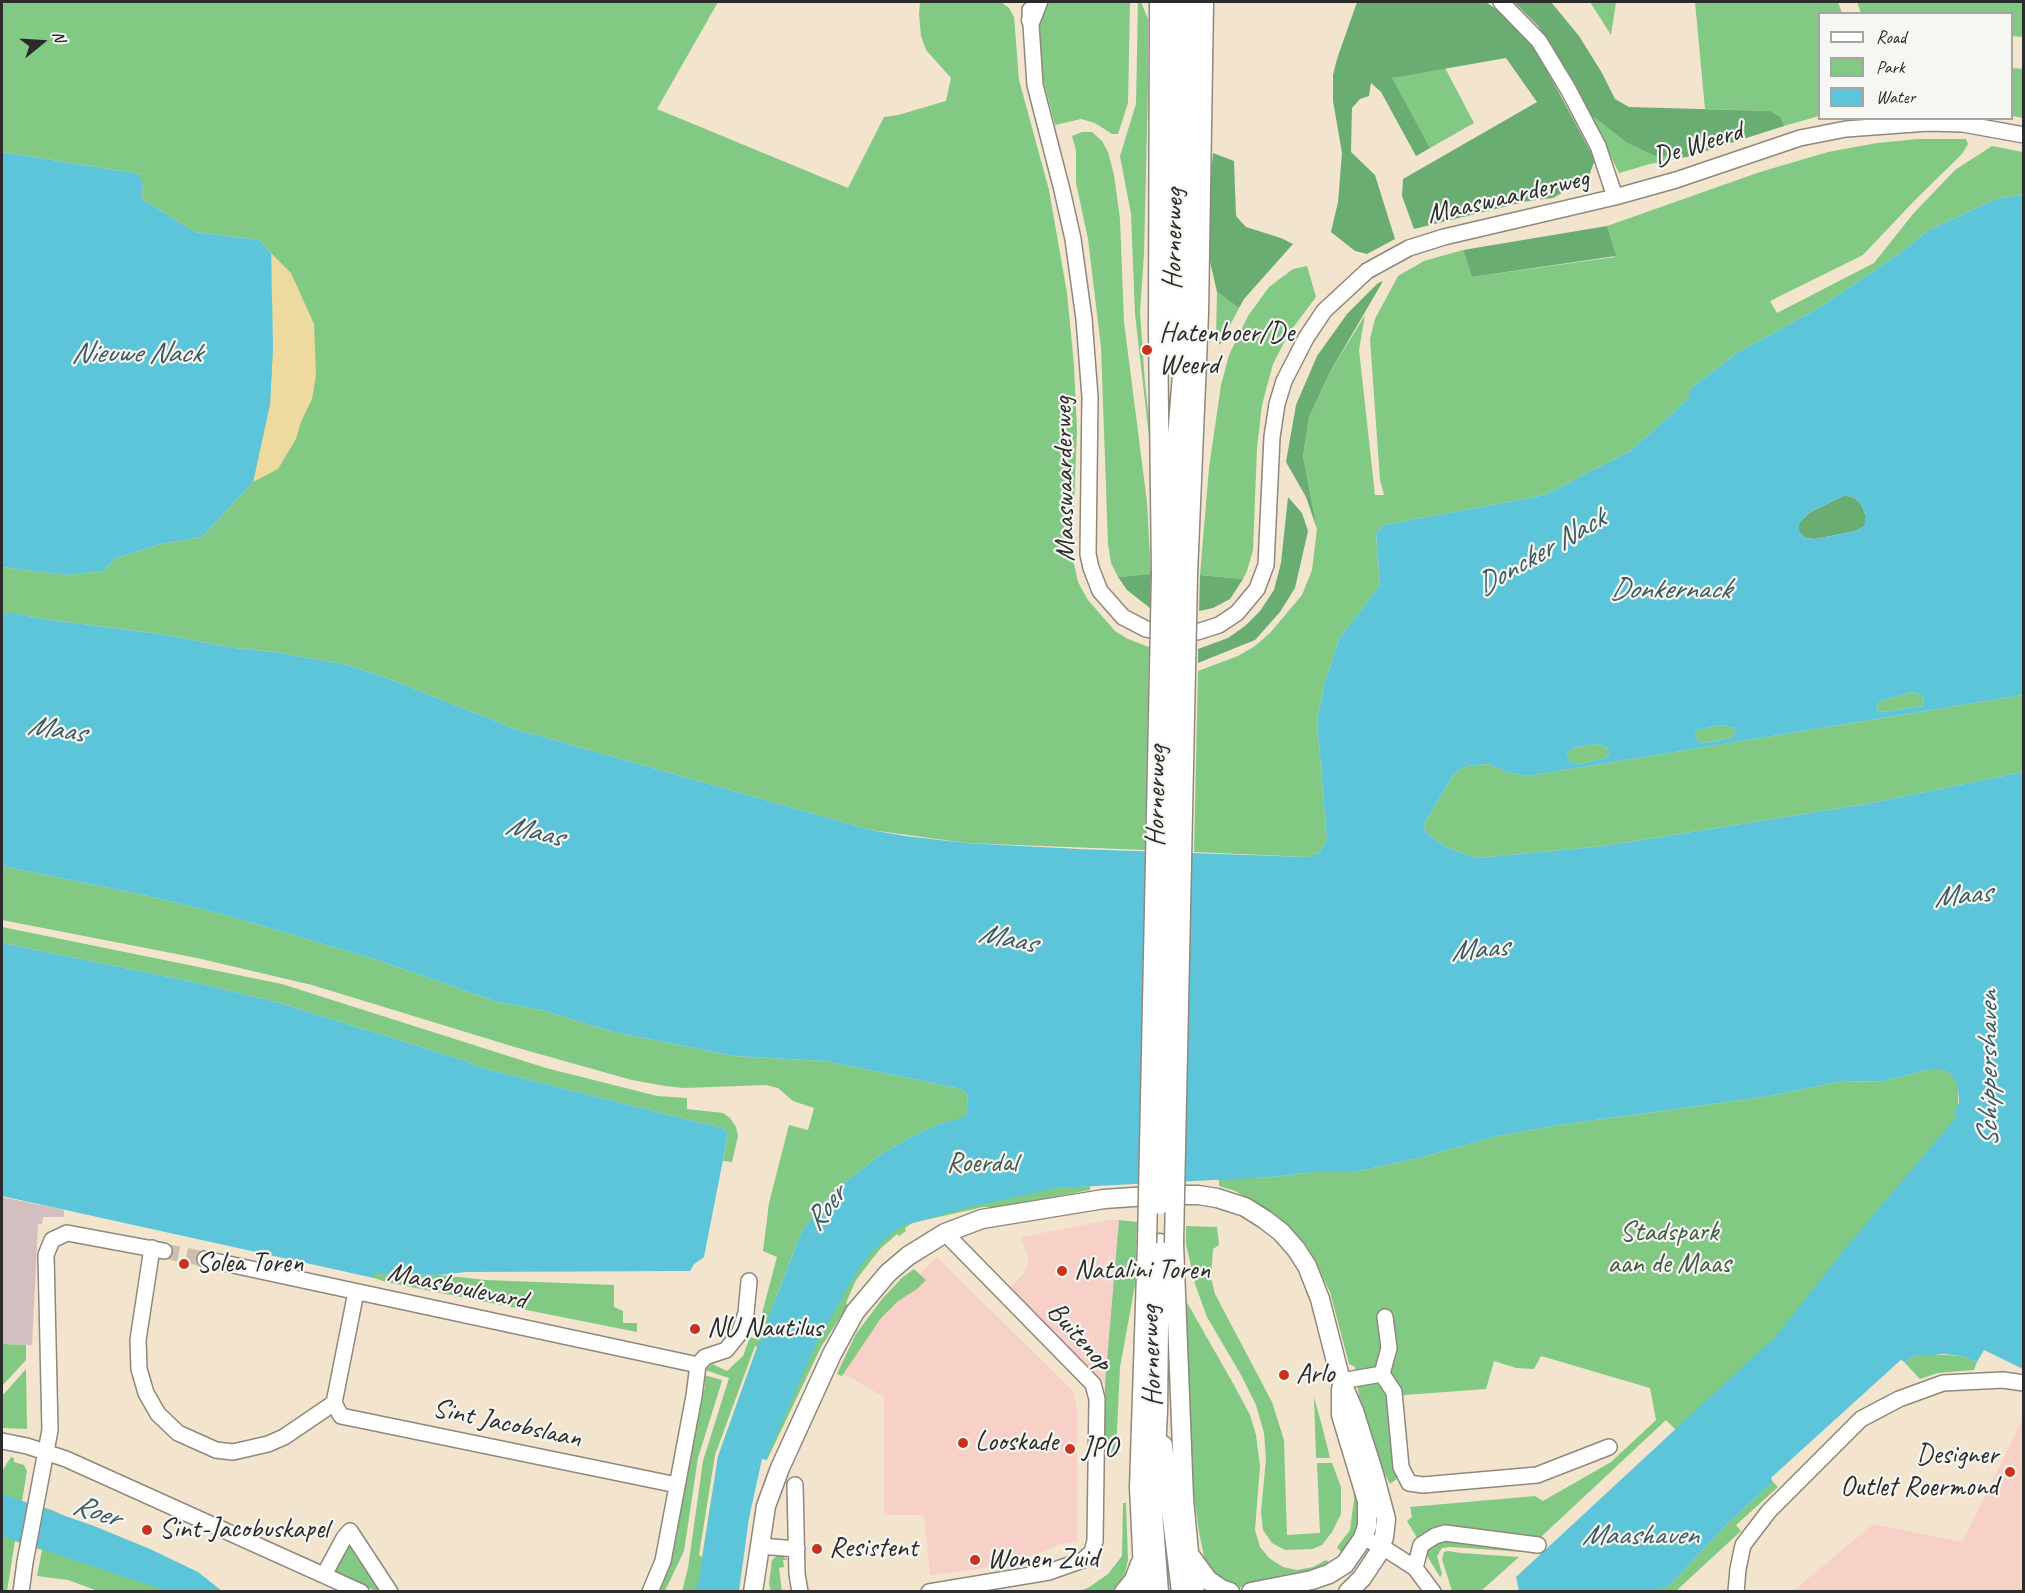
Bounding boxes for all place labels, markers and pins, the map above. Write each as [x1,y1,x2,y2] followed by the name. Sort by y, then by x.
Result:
[1159,317,1294,383] place label: Hatenboer/De Weerd
[1140,343,1154,357] marker: Hatenboer/De Weerd
[196,1247,303,1281] place label: Solea Toren
[1074,1254,1210,1288] place label: Natalini Toren
[177,1257,191,1271] marker: Solea Toren
[1055,1264,1069,1278] marker: Natalini Toren
[707,1312,823,1346] place label: NU Nautilus
[688,1322,702,1336] marker: NU Nautilus
[1296,1358,1334,1392] place label: Arlo
[1277,1368,1291,1382] marker: Arlo
[975,1426,1058,1460] place label: Looskade
[1082,1432,1118,1466] place label: JPO
[956,1436,970,1450] marker: Looskade
[1840,1439,1998,1505] place label: Designer Outlet Roermond
[1063,1442,1077,1456] marker: JPO
[2003,1465,2017,1479] marker: Designer Outlet Roermond
[159,1513,329,1547] place label: Sint-Jacobuskapel
[140,1523,154,1537] marker: Sint-Jacobuskapel
[829,1532,917,1566] place label: Resistent
[810,1542,824,1556] marker: Resistent
[987,1543,1098,1577] place label: Wonen Zuid
[968,1553,982,1567] marker: Wonen Zuid

